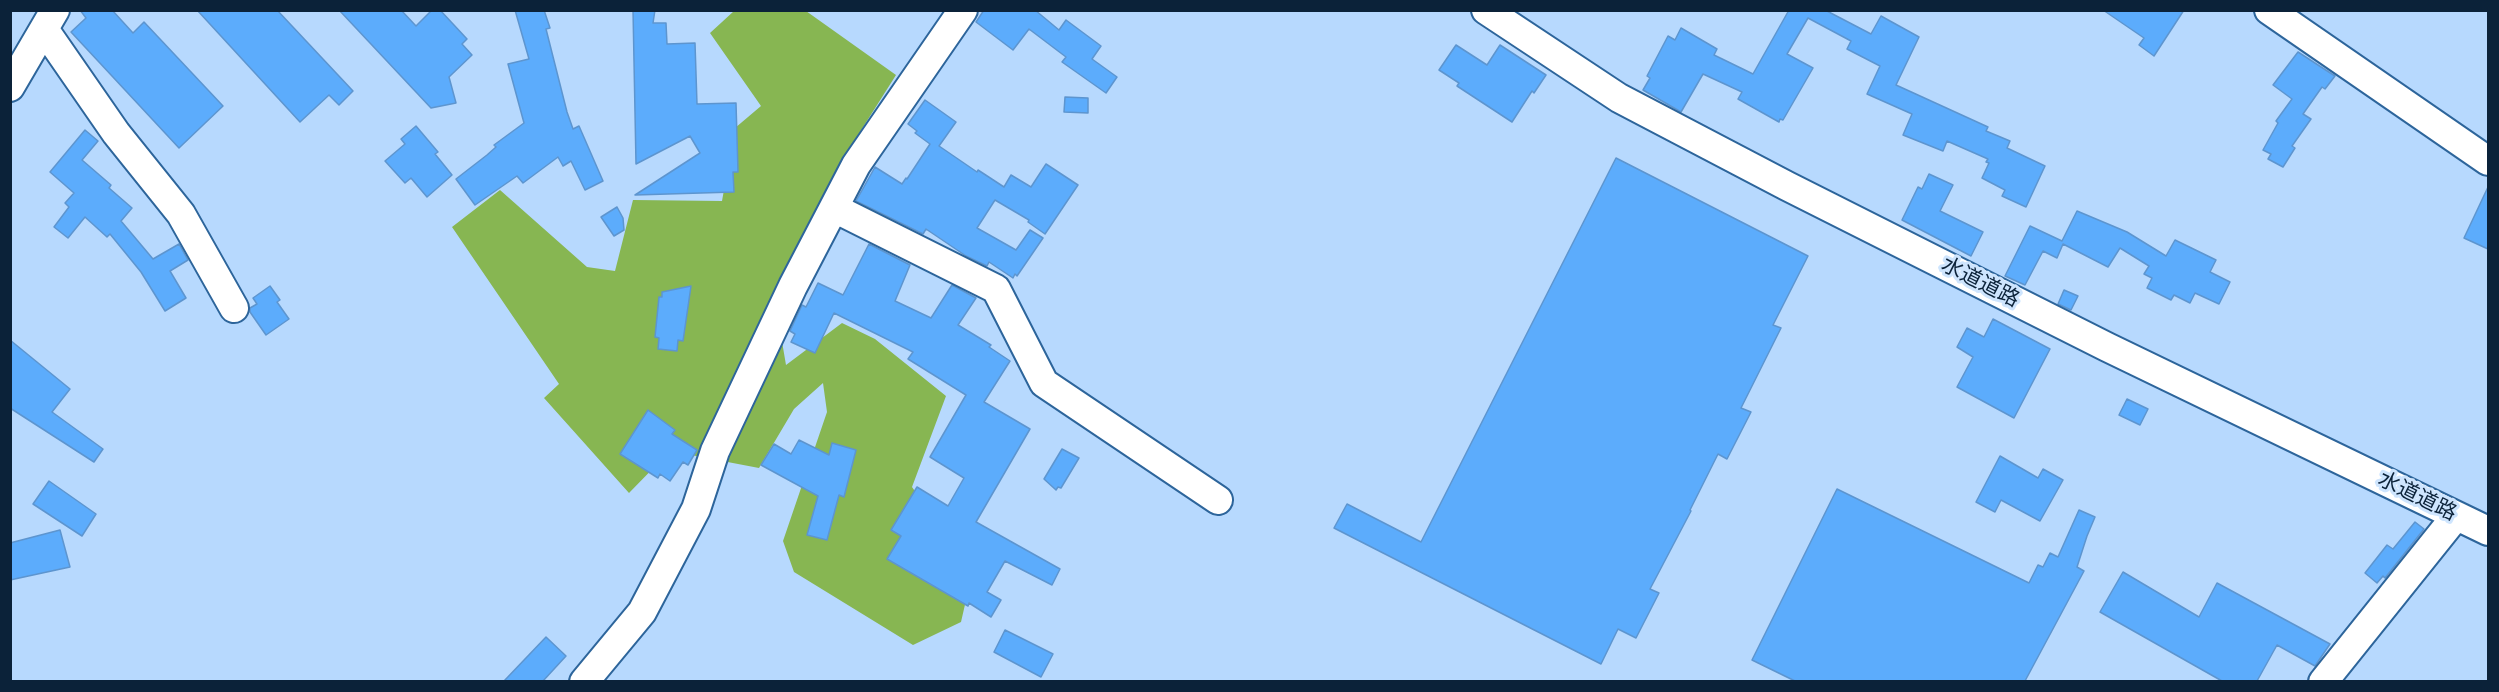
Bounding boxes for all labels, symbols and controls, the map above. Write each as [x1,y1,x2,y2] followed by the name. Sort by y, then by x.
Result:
[1937,253,2023,313] street label: 水道道路
[2374,467,2460,527] street label: 水道道路

